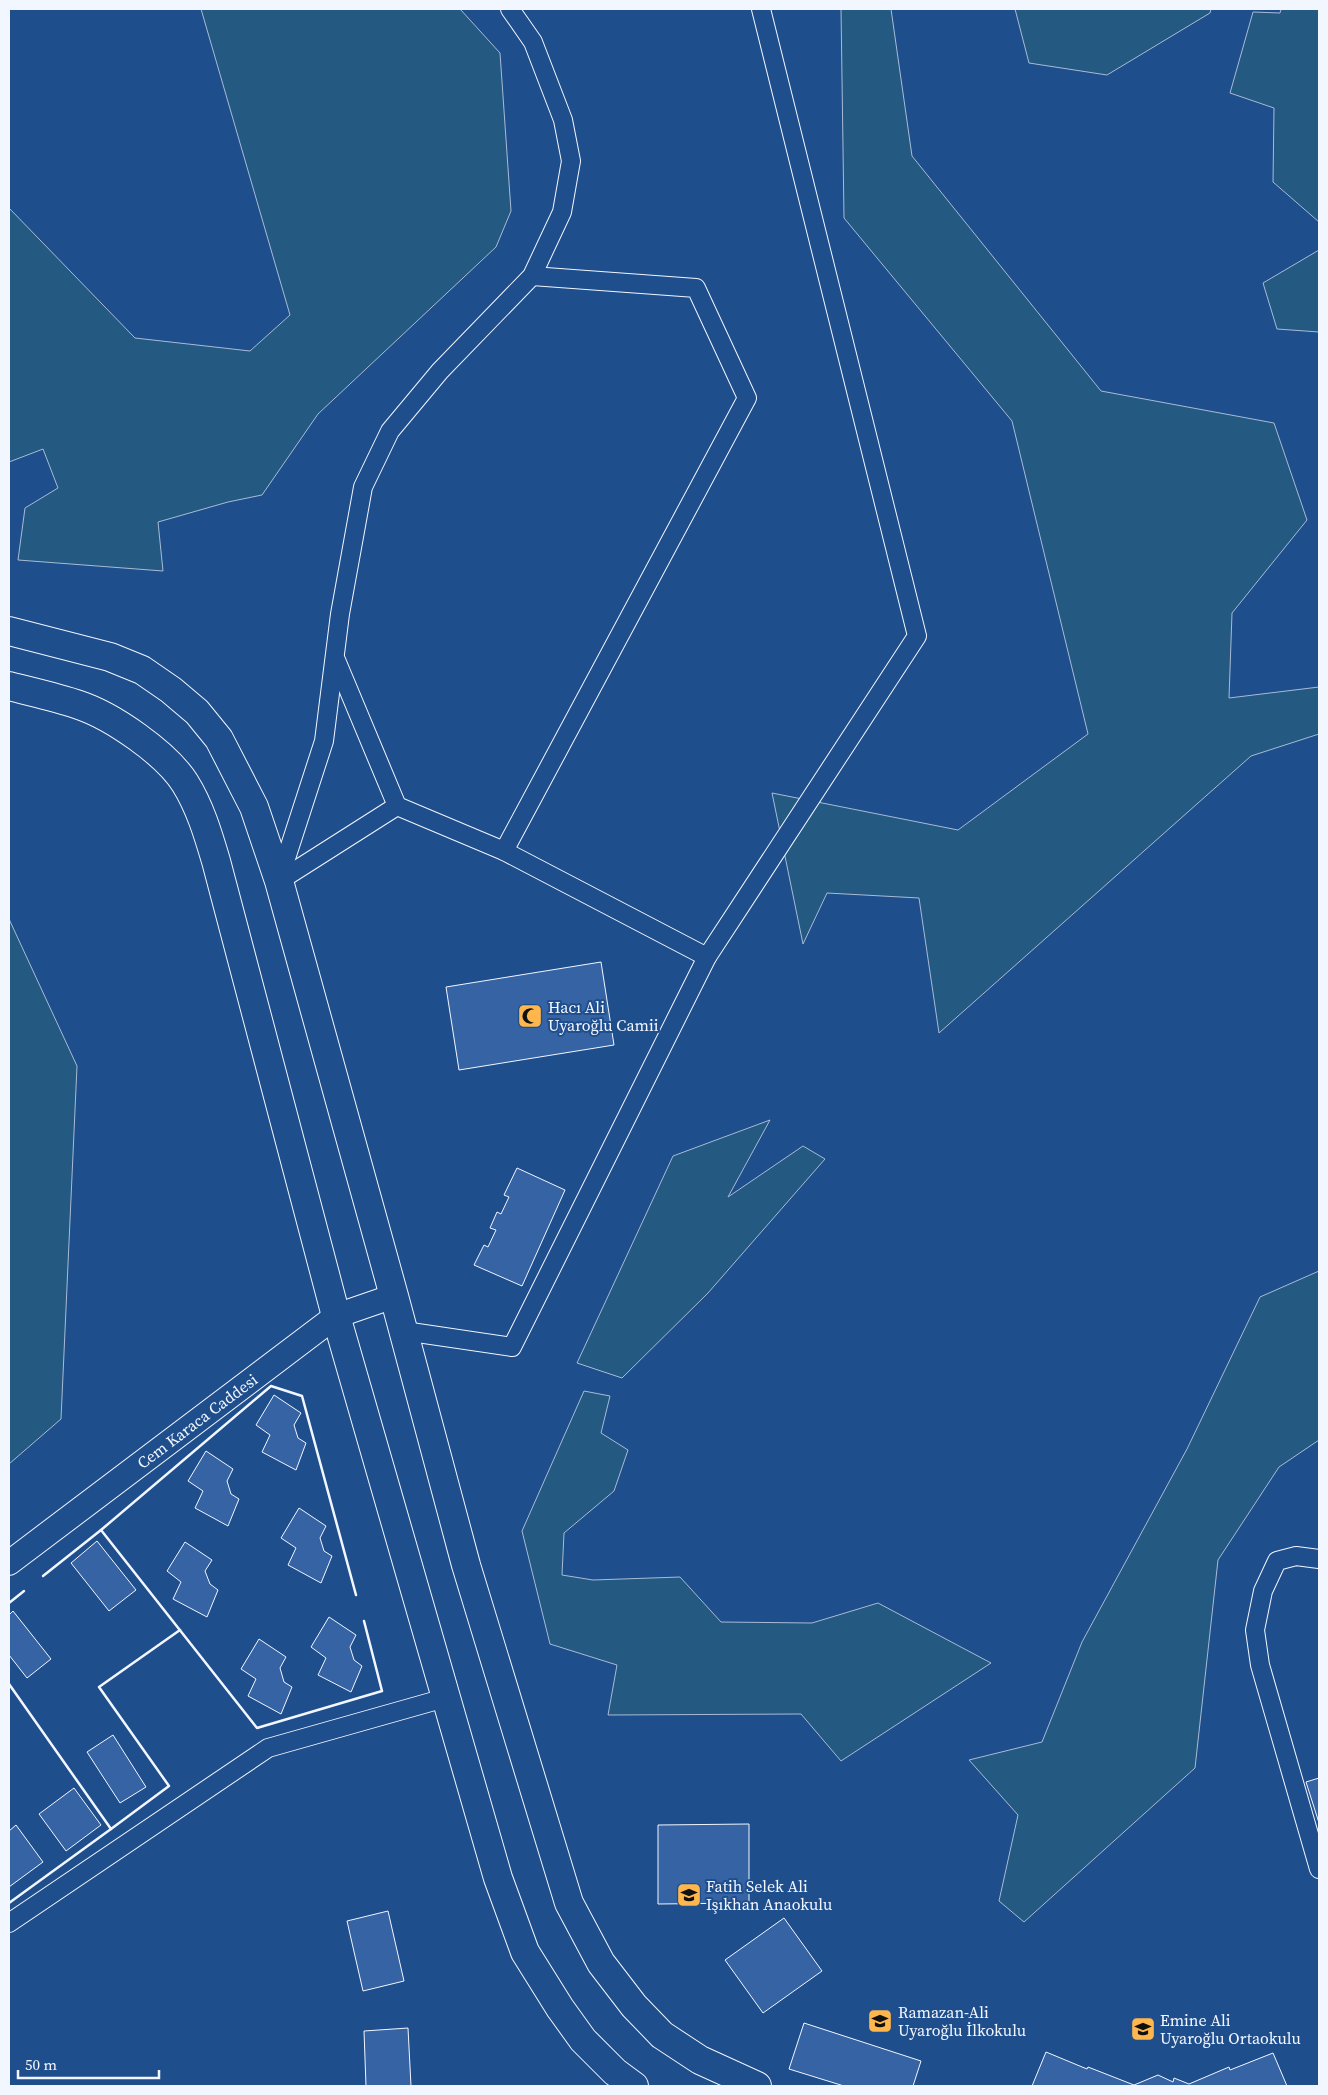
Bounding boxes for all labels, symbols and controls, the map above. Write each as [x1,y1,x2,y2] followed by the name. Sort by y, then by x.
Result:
[548,996,659,1036] place label: Hacı Ali Uyaroğlu Camii
[517,1003,543,1029] mosque icon: Hacı Ali Uyaroğlu Camii
[132,1368,262,1474] street label: Cem Karaca Caddesi
[706,1875,832,1915] place label: Fatih Selek Ali Işıkhan Anaokulu
[676,1882,702,1908] school or university icon: Fatih Selek Ali Işıkhan Anaokulu
[898,2001,1026,2041] place label: Ramazan-Ali Uyaroğlu İlkokulu
[867,2008,893,2034] school or university icon: Ramazan-Ali Uyaroğlu İlkokulu
[1160,2009,1301,2049] place label: Emine Ali Uyaroğlu Ortaokulu
[1130,2016,1156,2042] school or university icon: Emine Ali Uyaroğlu Ortaokulu
[18,2048,159,2080] scale bar
[25,2054,57,2075] text: 50 m

